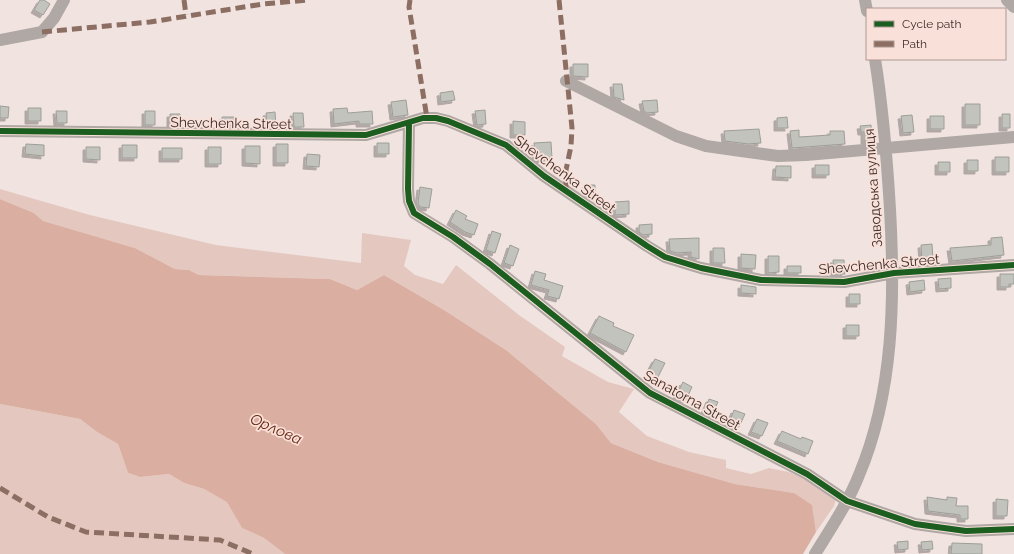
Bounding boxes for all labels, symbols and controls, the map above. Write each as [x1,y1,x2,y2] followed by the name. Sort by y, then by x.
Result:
[866,8,1006,60] legend
[902,17,961,31] text: Cycle path
[902,37,927,51] text: Path
[170,114,292,132] street label: Shevchenka Street
[861,128,885,248] street label: Заводська вулиця
[511,132,619,216] street label: Shevchenka Street
[818,251,941,277] street label: Shevchenka Street
[641,367,743,433] street label: Sanatorna Street
[247,410,305,448] water label: Орлова

